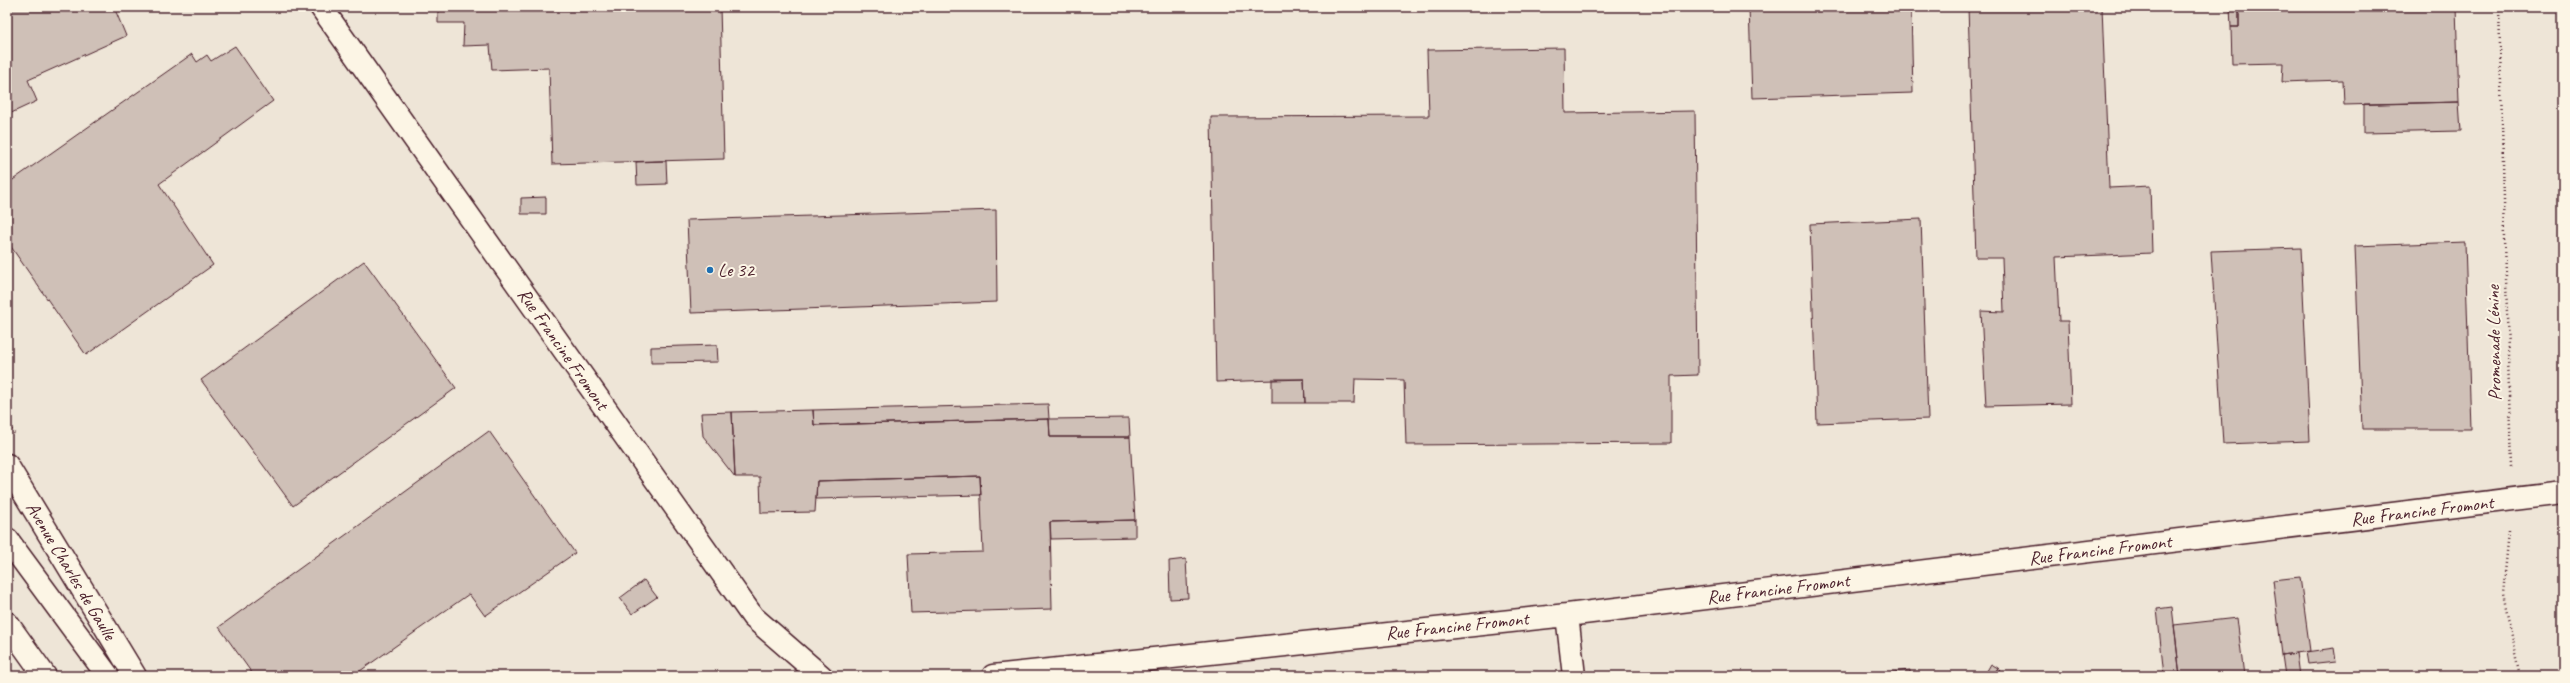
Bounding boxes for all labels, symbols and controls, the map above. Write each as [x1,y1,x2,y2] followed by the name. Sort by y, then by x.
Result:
[718,258,755,282] place label: Le 32
[705,265,715,275] marker: Le 32
[512,283,615,416] street label: Rue Francine Fromont
[2481,283,2507,401] street label: Promenade Lénine
[2349,490,2496,532] street label: Rue Francine Fromont
[20,498,123,646] street label: Avenue Charles de Gaulle
[2027,529,2174,571] street label: Rue Francine Fromont
[1705,568,1852,610] street label: Rue Francine Fromont
[1384,606,1531,645] street label: Rue Francine Fromont

